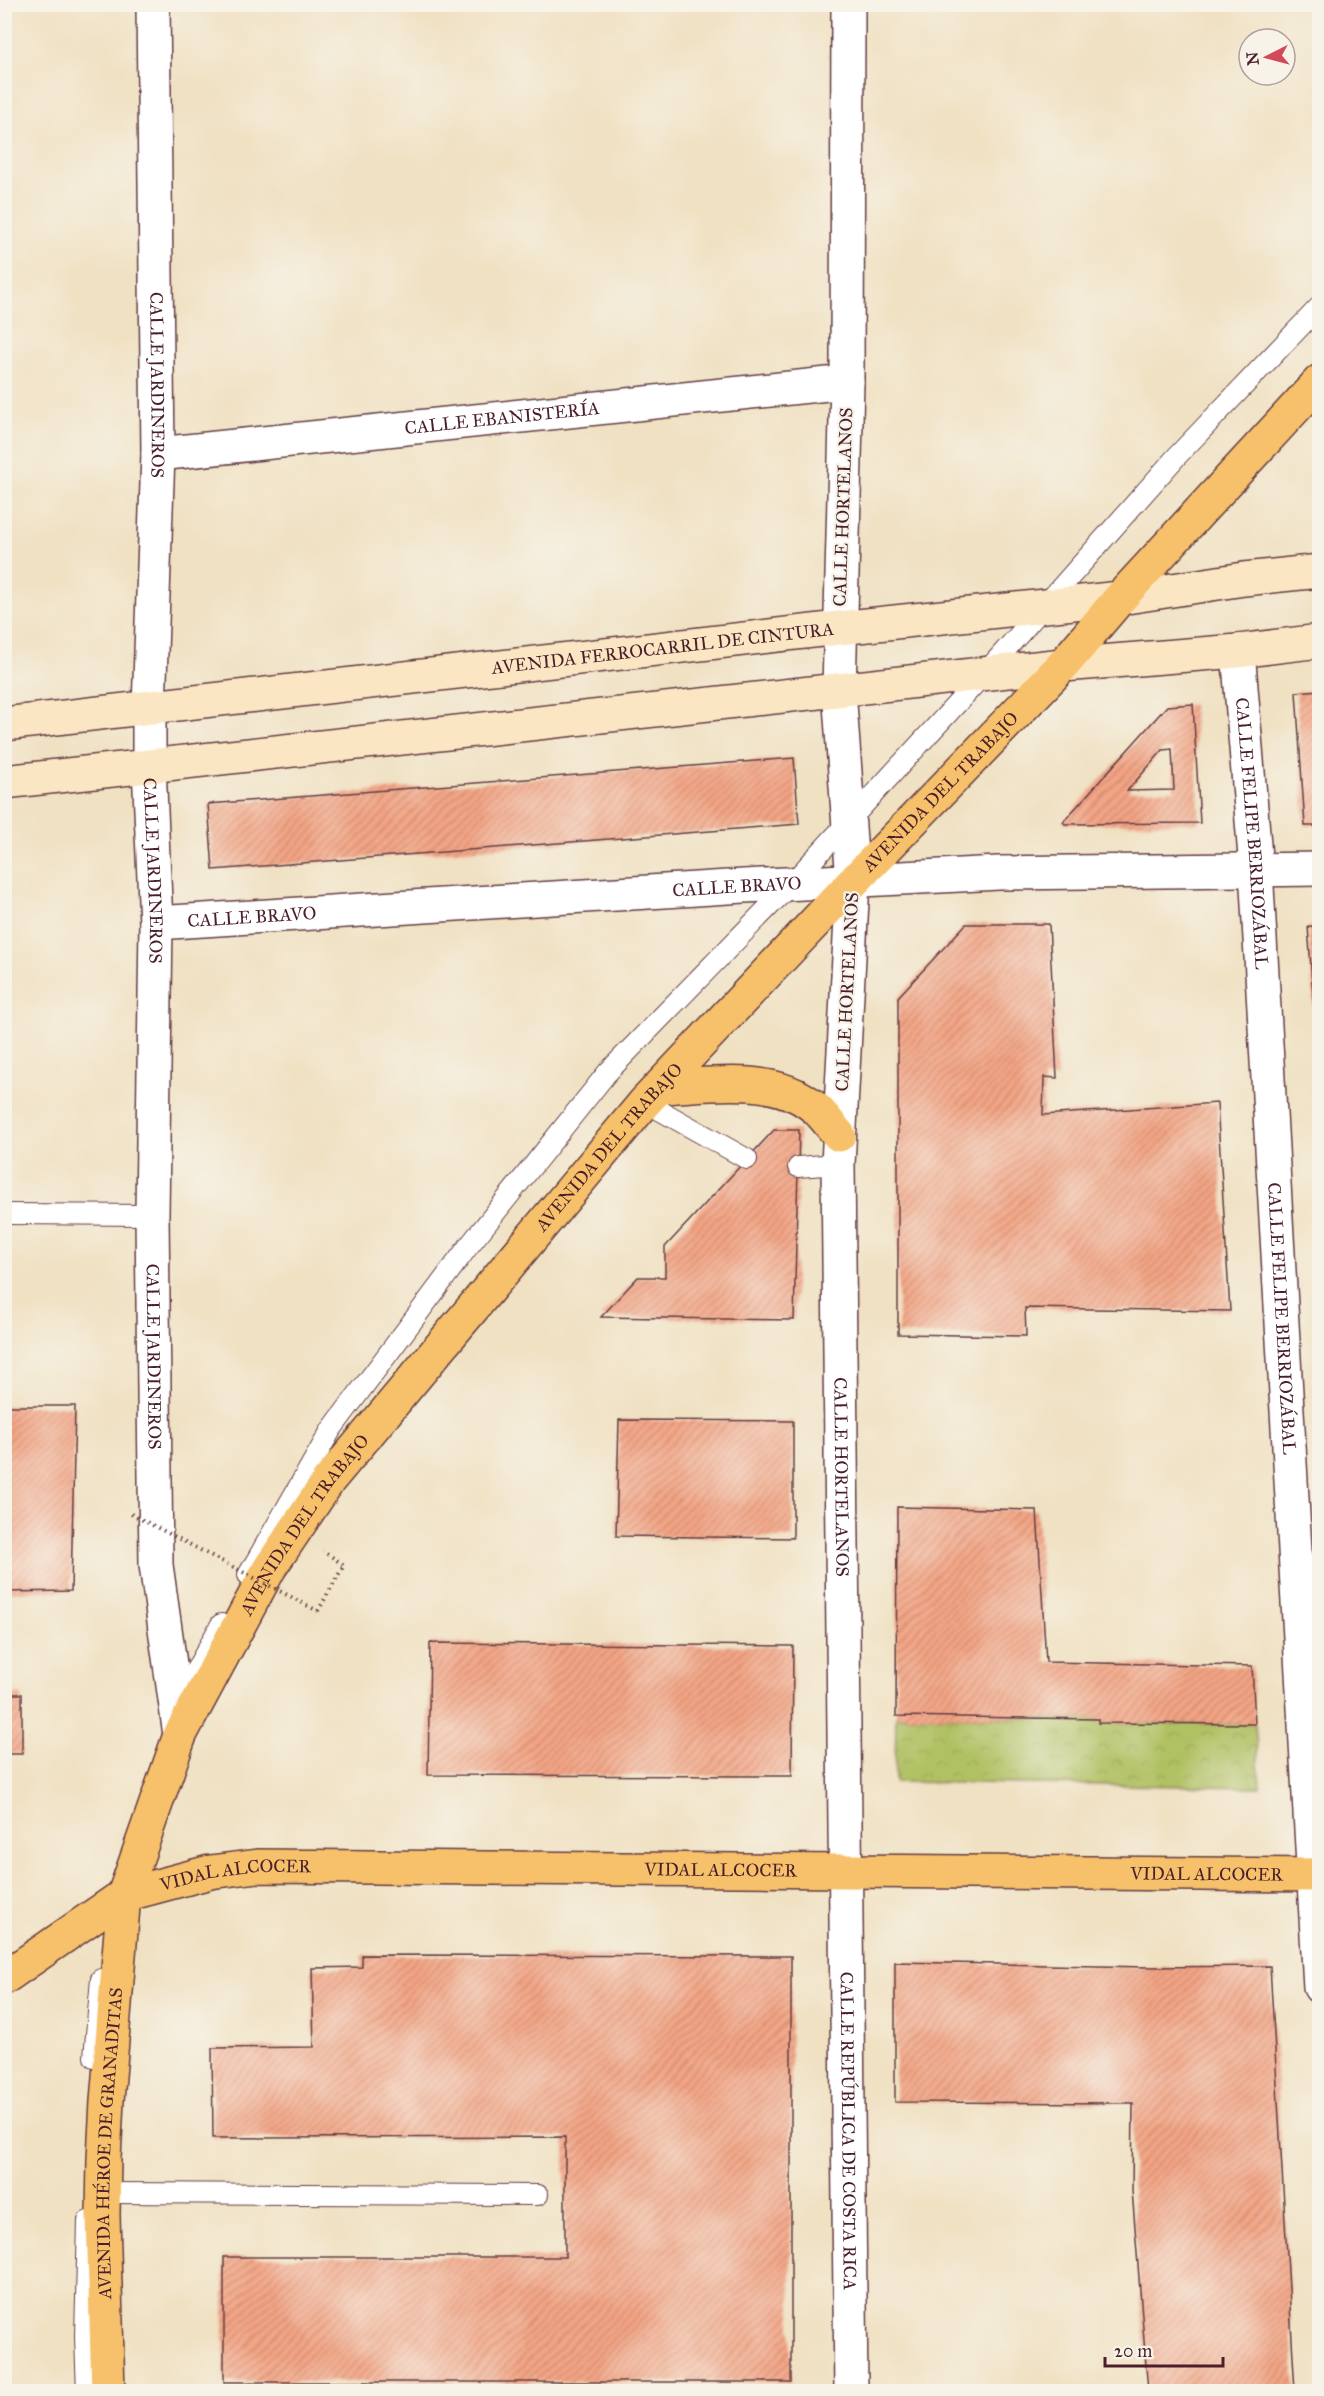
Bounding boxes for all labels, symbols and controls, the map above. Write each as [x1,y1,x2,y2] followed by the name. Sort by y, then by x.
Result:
[1237,27,1297,87] north arrow
[1242,50,1263,66] text: N
[145,292,169,478] street label: CALLE JARDINEROS
[404,396,601,439] street label: CALLE EBANISTERÍA
[829,407,857,607] street label: CALLE HORTELANOS
[489,618,835,679] street label: AVENIDA FERROCARRIL DE CINTURA
[1231,697,1273,971] street label: CALLE FELIPE BERRIOZÁBAL
[857,707,1023,877] street label: AVENIDA DEL TRABAJO
[139,777,167,964] street label: CALLE JARDINEROS
[672,872,802,901] street label: CALLE BRAVO
[831,892,863,1092] street label: CALLE HORTELANOS
[187,902,317,932] street label: CALLE BRAVO
[530,1058,687,1236] street label: AVENIDA DEL TRABAJO
[1263,1182,1301,1456] street label: CALLE FELIPE BERRIOZÁBAL
[141,1263,166,1450] street label: CALLE JARDINEROS
[829,1377,853,1577] street label: CALLE HORTELANOS
[235,1430,374,1620] street label: AVENIDA DEL TRABAJO
[157,1855,312,1896] street label: VIDAL ALCOCER
[643,1858,798,1882] street label: VIDAL ALCOCER
[1129,1862,1284,1886] street label: VIDAL ALCOCER
[836,1972,861,2290] street label: CALLE REPÚBLICA DE COSTA RICA
[90,1986,127,2301] street label: AVENIDA HÉROE DE GRANADITAS
[1105,2330,1224,2368] scale bar
[1114,2340,1152,2362] text: 20 m

